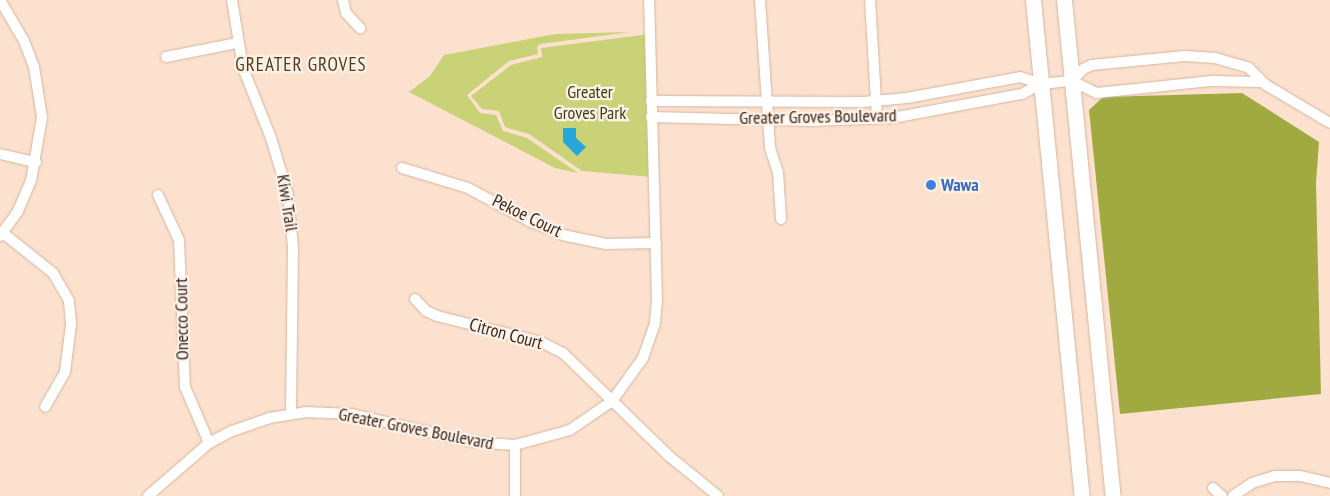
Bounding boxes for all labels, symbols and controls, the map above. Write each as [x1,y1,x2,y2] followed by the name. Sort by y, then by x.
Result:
[234,54,368,76] district label: GREATER GROVES
[554,82,626,125] park label: Greater Groves Park
[739,105,897,129] street label: Greater Groves Boulevard
[272,173,302,233] street label: Kiwi Trail
[941,174,979,196] place label: Wawa
[925,179,937,191] marker: Wawa
[489,190,565,242] street label: Pekoe Court
[170,278,194,360] street label: Onecco Court
[467,314,545,354] street label: Citron Court
[337,403,495,455] street label: Greater Groves Boulevard

